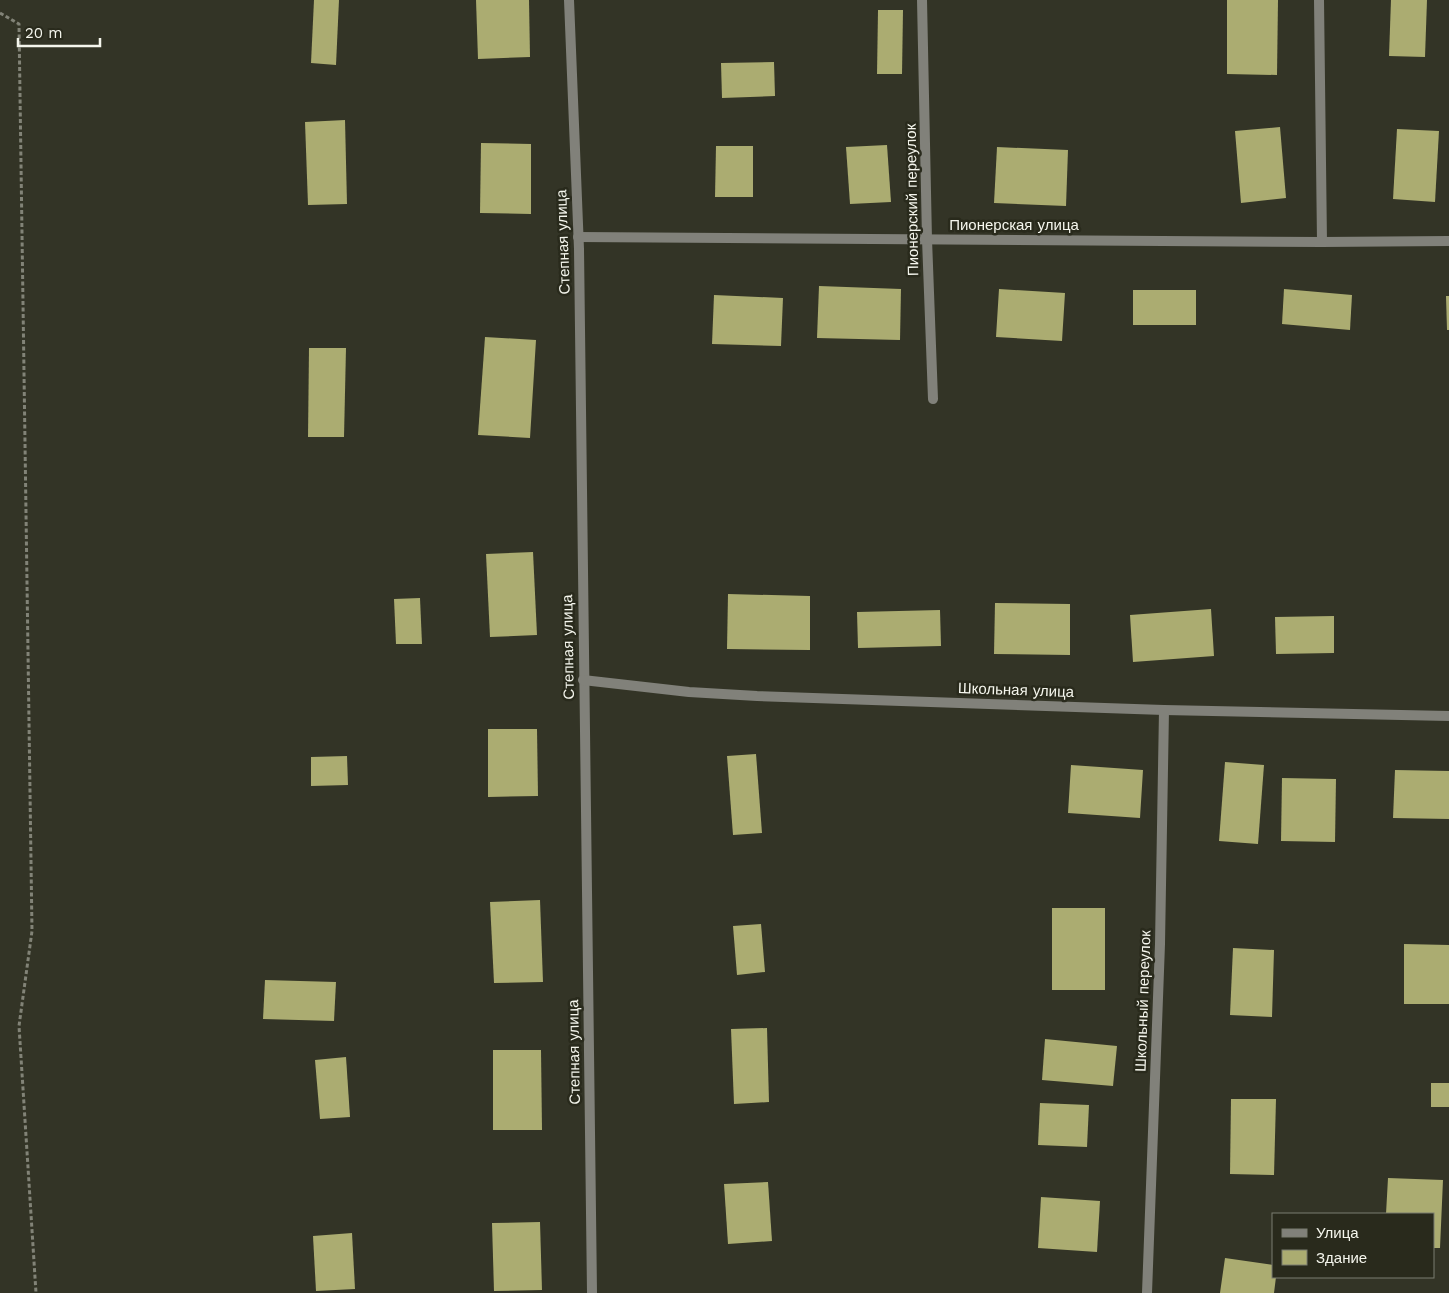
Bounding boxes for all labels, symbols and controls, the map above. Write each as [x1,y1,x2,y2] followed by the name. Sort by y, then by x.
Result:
[18,15,100,47] scale bar
[25,24,63,42] text: 20 m
[902,123,922,276] street label: Пионерский переулок
[552,189,574,295] street label: Степная улица
[949,216,1079,234] street label: Пионерская улица
[558,594,578,700] street label: Степная улица
[958,679,1075,701] street label: Школьная улица
[1132,930,1154,1072] street label: Школьный переулок
[564,999,584,1105] street label: Степная улица
[1272,1213,1434,1278] legend
[1316,1224,1359,1242] text: Улица
[1316,1249,1367,1267] text: Здание

